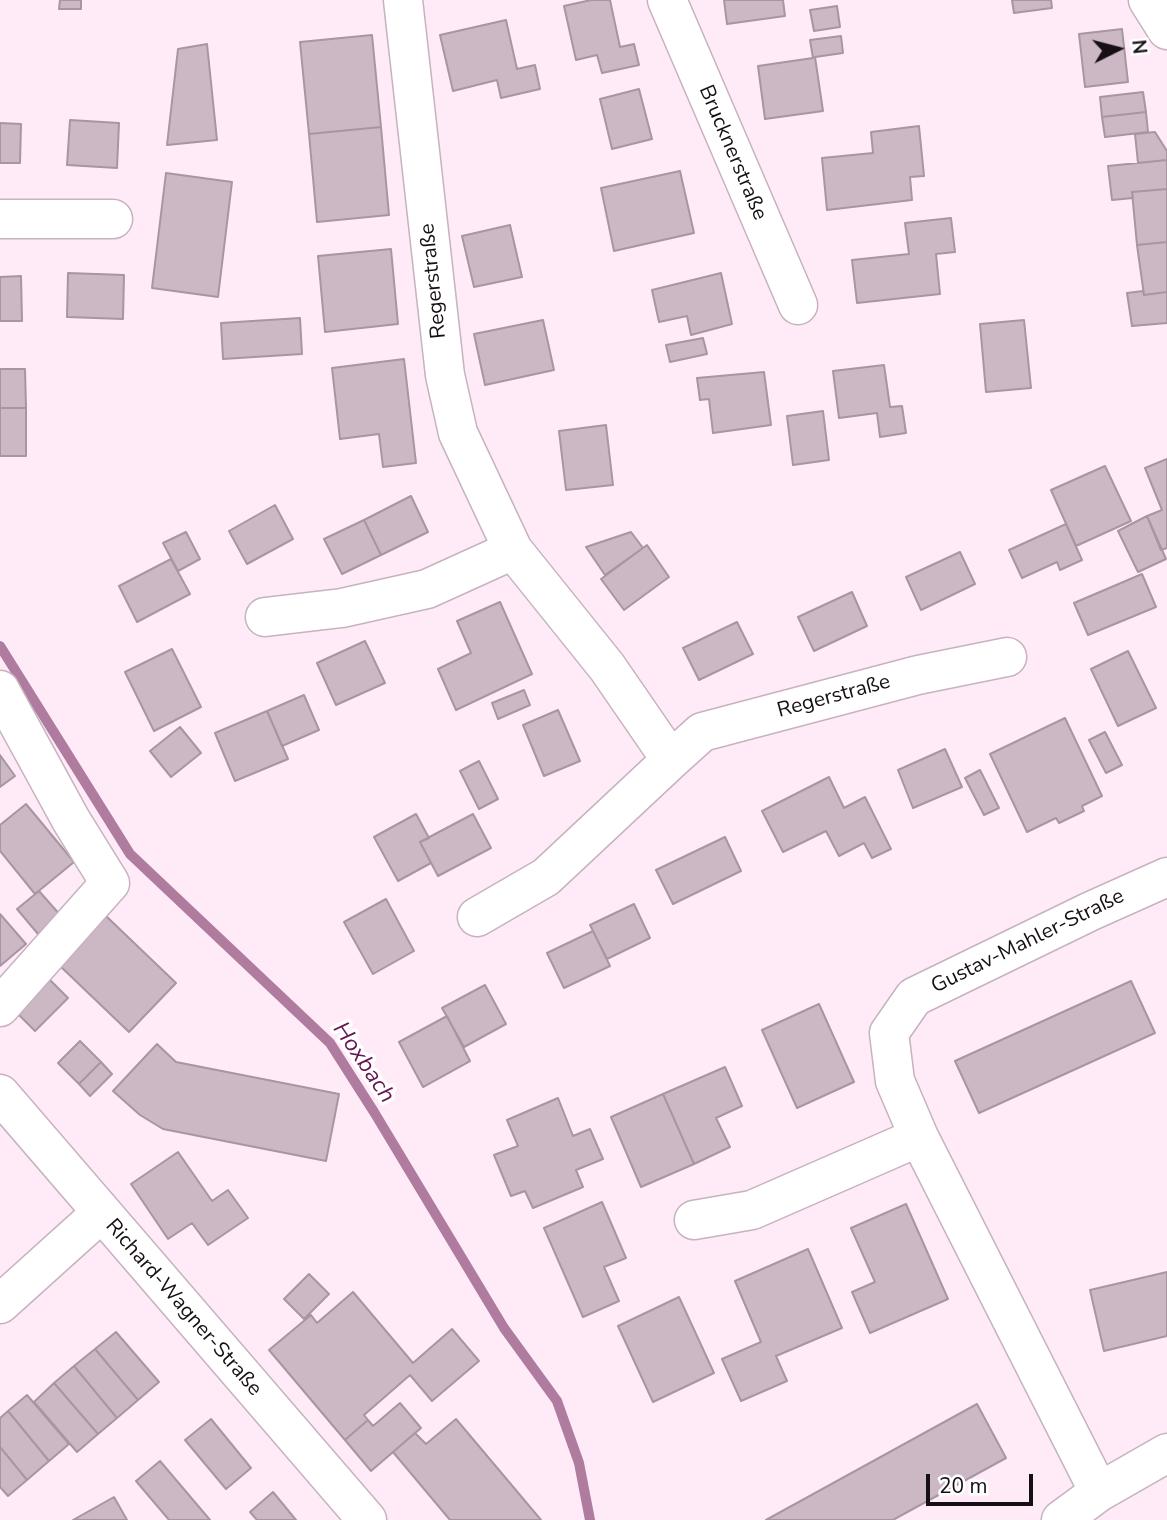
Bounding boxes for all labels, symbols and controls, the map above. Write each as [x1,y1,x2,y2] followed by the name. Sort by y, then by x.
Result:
[1083,14,1153,84] north arrow
[1125,38,1153,55] text: N
[692,82,772,224] street label: Brucknerstraße
[415,222,453,340] street label: Regerstraße
[775,670,893,724] street label: Regerstraße
[927,884,1129,1000] street label: Gustav-Mahler-Straße
[326,1017,400,1109] water label: Hoxbach
[99,1214,267,1402] street label: Richard-Wagner-Straße
[929,1460,1036,1504] scale bar
[939,1472,988,1500] text: 20 m

